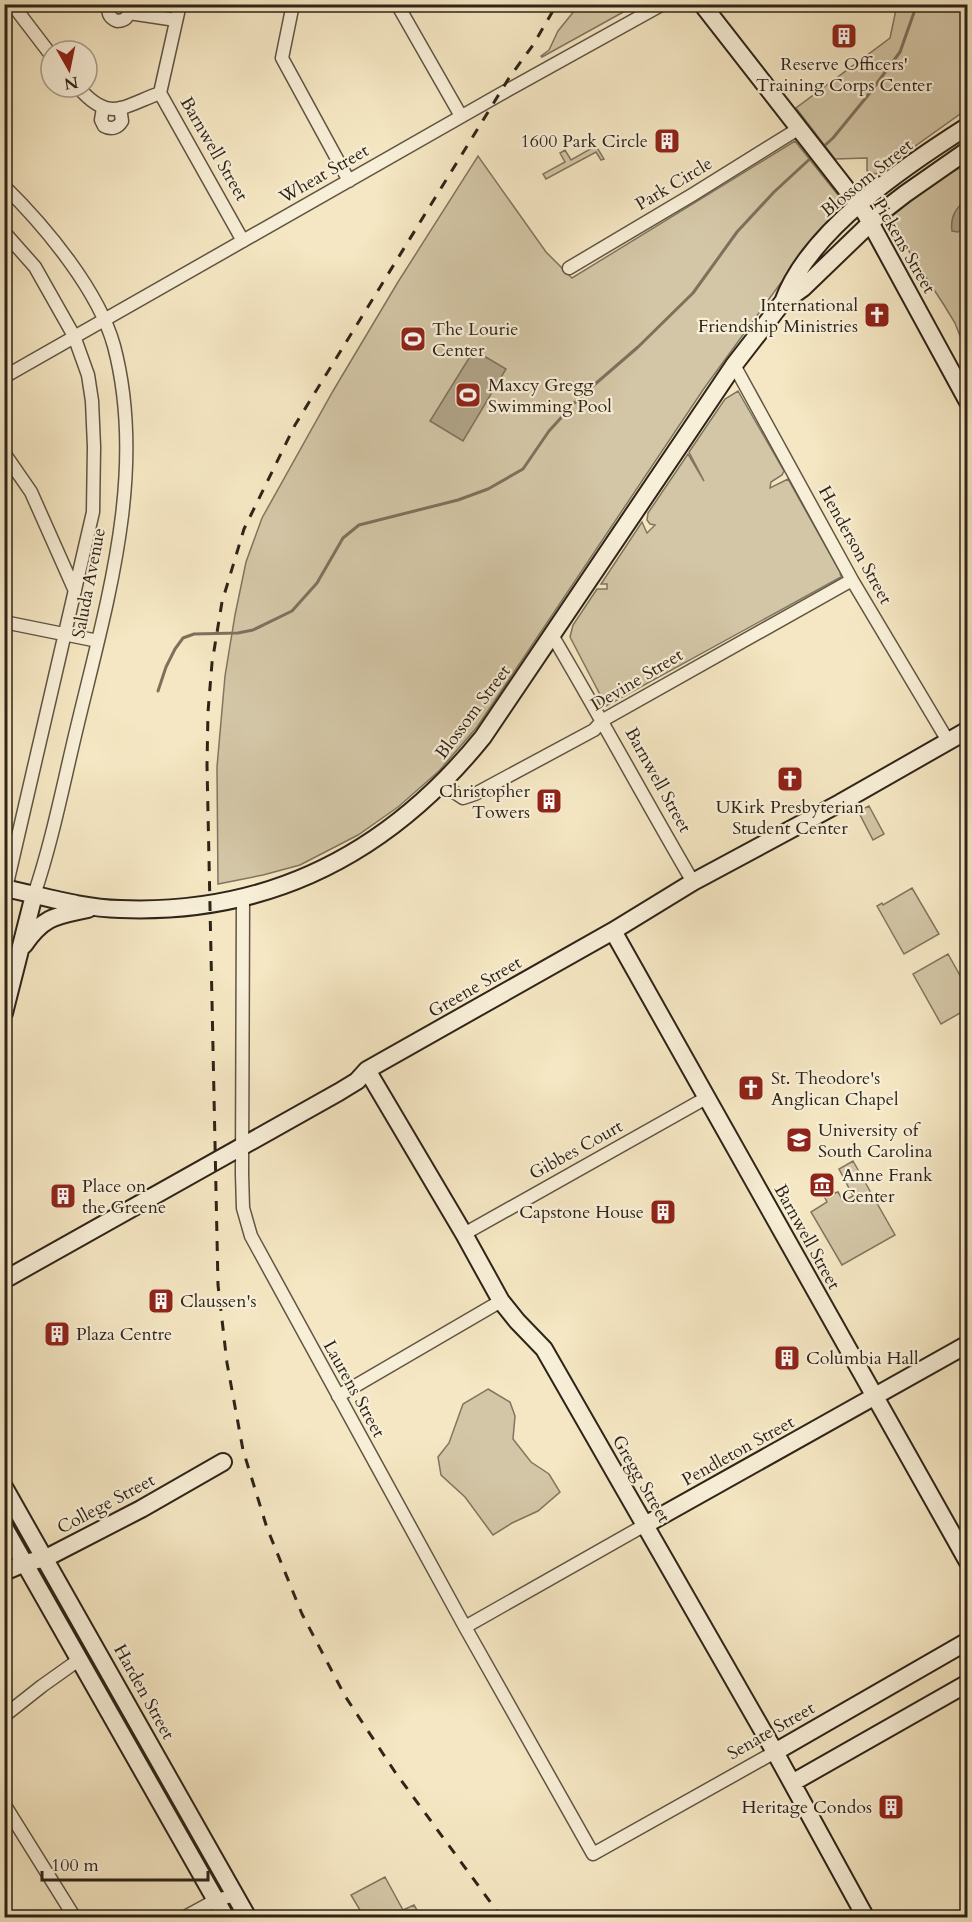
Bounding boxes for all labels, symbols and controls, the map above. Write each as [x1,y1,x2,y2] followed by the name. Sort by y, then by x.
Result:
[829,21,859,51] building icon: Reserve Officers' Training Corps Center
[39,39,99,99] north arrow
[756,52,932,98] place label: Reserve Officers' Training Corps Center
[63,71,80,95] text: N
[174,92,254,206] street label: Barnwell Street
[652,126,682,156] building icon: 1600 Park Circle
[520,129,648,154] place label: 1600 Park Circle
[816,133,918,223] street label: Blossom Street
[274,138,374,210] street label: Wheat Street
[631,151,717,217] street label: Park Circle
[867,194,942,298] street label: Pickens Street
[698,293,858,339] place label: International Friendship Ministries
[862,300,892,330] church icon: International Friendship Ministries
[432,317,518,363] place label: The Lourie Center
[398,324,428,354] sports icon: The Lourie Center
[488,373,612,419] place label: Maxcy Gregg Swimming Pool
[453,380,483,410] sports icon: Maxcy Gregg Swimming Pool
[812,481,898,609] street label: Henderson Street
[66,526,112,640] street label: Saluda Avenue
[586,642,688,717] street label: Devine Street
[429,660,517,764] street label: Blossom Street
[619,723,697,837] street label: Barnwell Street
[775,764,805,794] church icon: UKirk Presbyterian Student Center
[439,779,530,825] place label: Christopher Towers
[534,786,564,816] building icon: Christopher Towers
[716,795,865,841] place label: UKirk Presbyterian Student Center
[424,950,526,1024] street label: Greene Street
[771,1066,899,1112] place label: St. Theodore's Anglican Chapel
[736,1073,766,1103] church icon: St. Theodore's Anglican Chapel
[525,1114,627,1186] street label: Gibbes Court
[818,1118,933,1164] place label: University of South Carolina
[784,1125,814,1155] school or university icon: University of South Carolina
[842,1163,933,1209] place label: Anne Frank Center
[807,1170,837,1200] museum icon: Anne Frank Center
[82,1174,166,1220] place label: Place on the Greene
[768,1180,846,1294] street label: Barnwell Street
[48,1181,78,1211] building icon: Place on the Greene
[648,1197,678,1227] building icon: Capstone House
[519,1200,644,1225] place label: Capstone House
[146,1286,176,1316] building icon: Claussen's
[180,1289,257,1314] place label: Claussen's
[42,1319,72,1349] building icon: Plaza Centre
[76,1322,172,1347] place label: Plaza Centre
[317,1336,391,1442] street label: Laurens Street
[772,1343,802,1373] building icon: Columbia Hall
[806,1346,919,1371] place label: Columbia Hall
[677,1410,799,1492] street label: Pendleton Street
[606,1431,676,1528] street label: Gregg Street
[53,1468,159,1540] street label: College Street
[107,1640,181,1744] street label: Harden Street
[723,1696,820,1766] street label: Senate Street
[876,1792,906,1822] building icon: Heritage Condos
[742,1795,872,1820] place label: Heritage Condos
[42,1844,208,1882] scale bar
[51,1853,99,1878] text: 100 m

